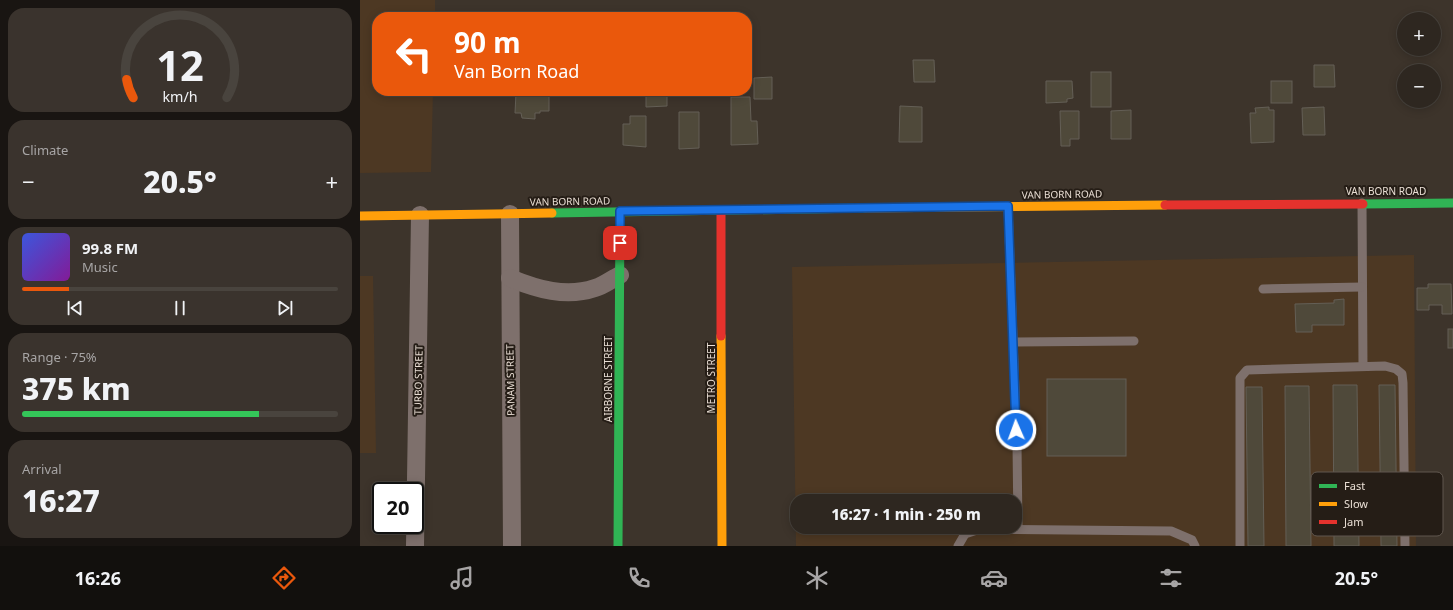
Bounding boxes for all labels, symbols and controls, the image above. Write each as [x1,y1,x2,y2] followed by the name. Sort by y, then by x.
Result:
[1397,12,1441,108] map controls
[1397,12,1441,56] button: +
[454,23,521,61] text: 90 m
[388,28,440,80] icon: left
[156,37,204,93] text: 12
[454,59,579,83] text: Van Born Road
[1397,64,1441,108] button: −
[162,87,198,106] text: km/h
[22,141,68,159] text: Climate
[143,161,217,202] text: 20.5°
[22,166,35,196] text: −
[325,166,338,196] text: +
[1346,184,1426,198] street label: VAN BORN ROAD
[1022,186,1102,202] street label: VAN BORN ROAD
[530,193,610,209] street label: VAN BORN ROAD
[603,226,637,260] pin
[609,232,631,254] icon: arrive
[82,238,138,258] text: 99.8 FM
[82,258,118,276] text: Music
[64,297,86,319] icon: previous
[169,297,191,319] icon: pause
[274,297,296,319] icon: next
[601,335,615,422] street label: AIRBORNE STREET
[704,342,718,413] street label: METRO STREET
[410,344,426,415] street label: TURBO STREET
[502,344,518,416] street label: PANAM STREET
[22,348,97,366] text: Range · 75%
[22,368,131,409] text: 375 km
[995,409,1037,451] position arrow
[22,460,62,478] text: Arrival
[1311,472,1443,536] legend
[1344,478,1365,493] text: Fast
[22,480,100,521] text: 16:27
[372,482,424,534] speed limit sign: 20
[1344,496,1368,511] text: Slow
[831,504,981,524] text: 16:27 · 1 min · 250 m
[1343,514,1363,529] text: Jam
[270,564,298,592] icon: directions
[448,564,476,592] icon: music
[625,564,653,592] icon: phone
[803,564,831,592] icon: climate
[980,564,1008,592] icon: car
[1157,564,1185,592] icon: filters
[75,566,121,590] text: 16:26
[1335,566,1378,590] text: 20.5°

